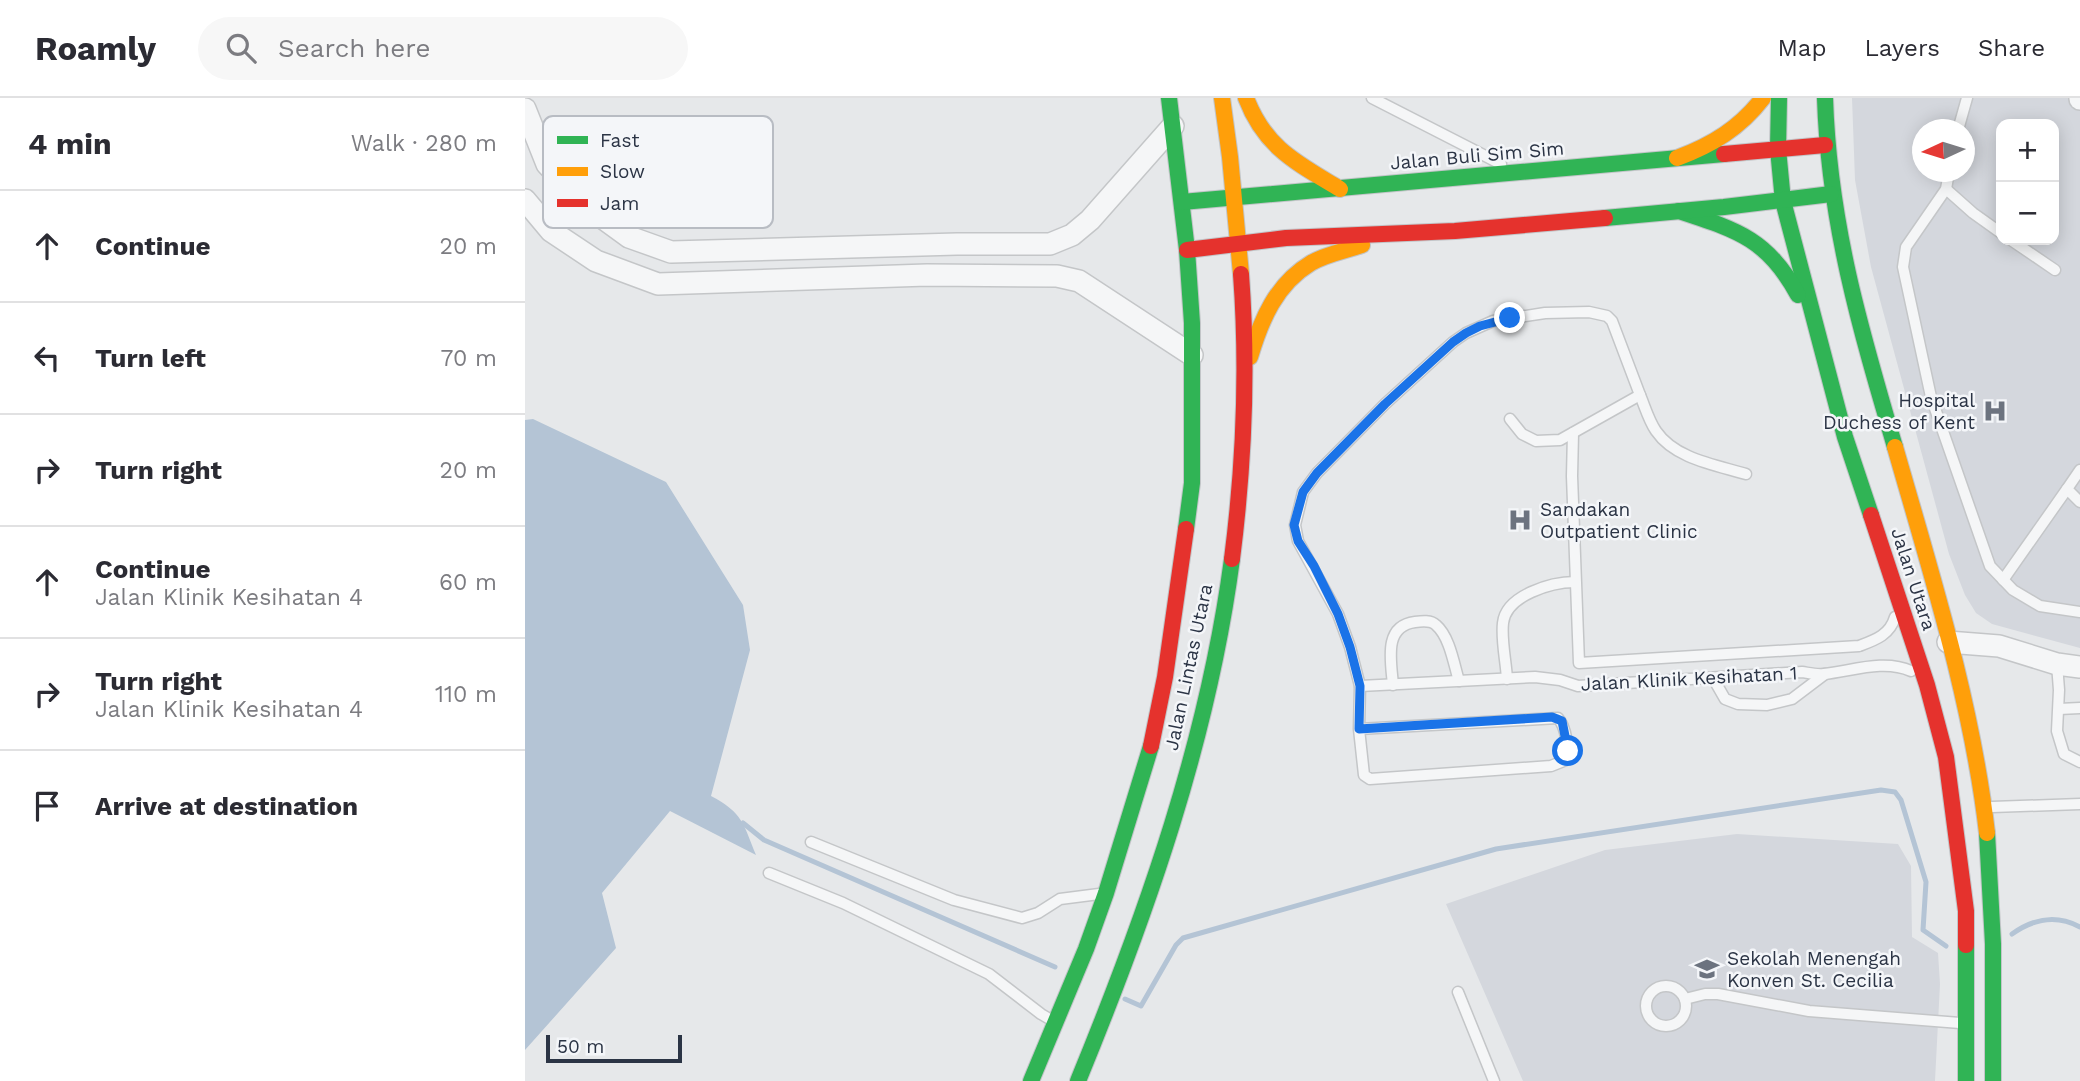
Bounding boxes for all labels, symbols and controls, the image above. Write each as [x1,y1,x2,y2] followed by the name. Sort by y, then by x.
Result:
[198,17,688,80] search box
[35,29,156,68] text: Roamly
[222,29,260,67] icon: search
[278,33,431,63] text: Search here
[1778,34,1826,62] text: Map
[1864,34,1940,62] text: Layers
[1978,34,2045,62] text: Share
[543,116,773,228] legend
[1912,119,1975,182] north arrow
[1996,119,2059,245] map controls
[1996,119,2059,182] button: +
[28,126,112,161] text: 4 min
[600,129,639,152] text: Fast
[351,130,497,157] text: Walk · 280 m
[1389,136,1565,175] street label: Jalan Buli Sim Sim
[600,160,645,183] text: Slow
[1996,182,2059,245] button: −
[600,192,639,215] text: Jam
[28,227,66,265] icon: ahead
[95,231,211,261] text: Continue
[440,233,497,260] text: 20 m
[1494,302,1525,333] route end
[28,339,66,377] icon: left
[95,343,206,373] text: Turn left
[440,345,497,372] text: 70 m
[1823,389,1975,434] place label: Hospital Duchess of Kent
[1981,397,2009,425] hospital icon: Hospital Duchess of Kent
[28,451,66,489] icon: right
[95,455,222,485] text: Turn right
[440,457,497,484] text: 20 m
[1540,498,1698,543] place label: Sandakan Outpatient Clinic
[1506,506,1534,534] hospital icon: Sandakan Outpatient Clinic
[1886,525,1941,634] street label: Jalan Utara
[95,554,211,584] text: Continue
[28,563,66,601] icon: ahead
[439,569,497,596] text: 60 m
[1160,582,1217,752] street label: Jalan Lintas Utara
[95,584,363,611] text: Jalan Klinik Kesihatan 4
[1580,661,1798,696] street label: Jalan Klinik Kesihatan 1
[95,666,222,696] text: Turn right
[28,675,66,713] icon: right
[435,681,497,708] text: 110 m
[95,696,363,723] text: Jalan Klinik Kesihatan 4
[1552,735,1583,766] route start
[28,787,66,825] icon: arrive
[95,791,358,821] text: Arrive at destination
[1727,947,1901,992] place label: Sekolah Menengah Konven St. Cecilia
[1693,955,1721,983] school or university icon: Sekolah Menengah Konven St. Cecilia
[546,1032,683,1064] scale bar
[557,1035,604,1058] text: 50 m

